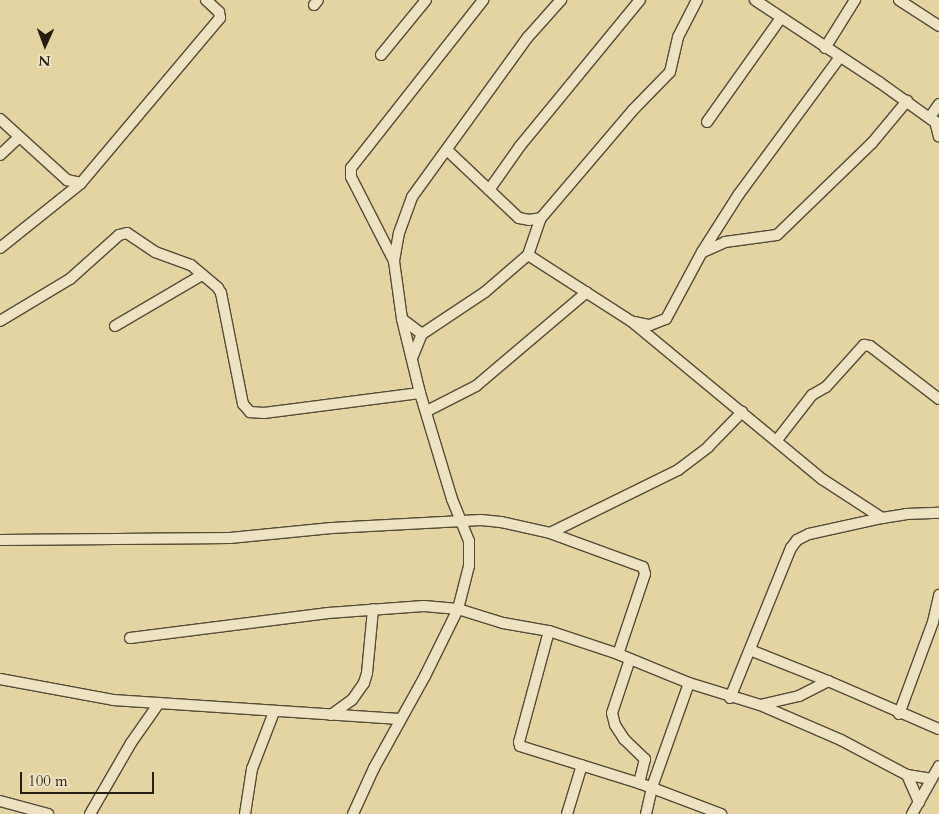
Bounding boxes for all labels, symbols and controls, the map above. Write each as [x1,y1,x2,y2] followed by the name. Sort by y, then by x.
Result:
[20,20,70,70] north arrow
[38,51,51,70] text: N
[22,762,156,794] scale bar
[28,771,68,791] text: 100 m

